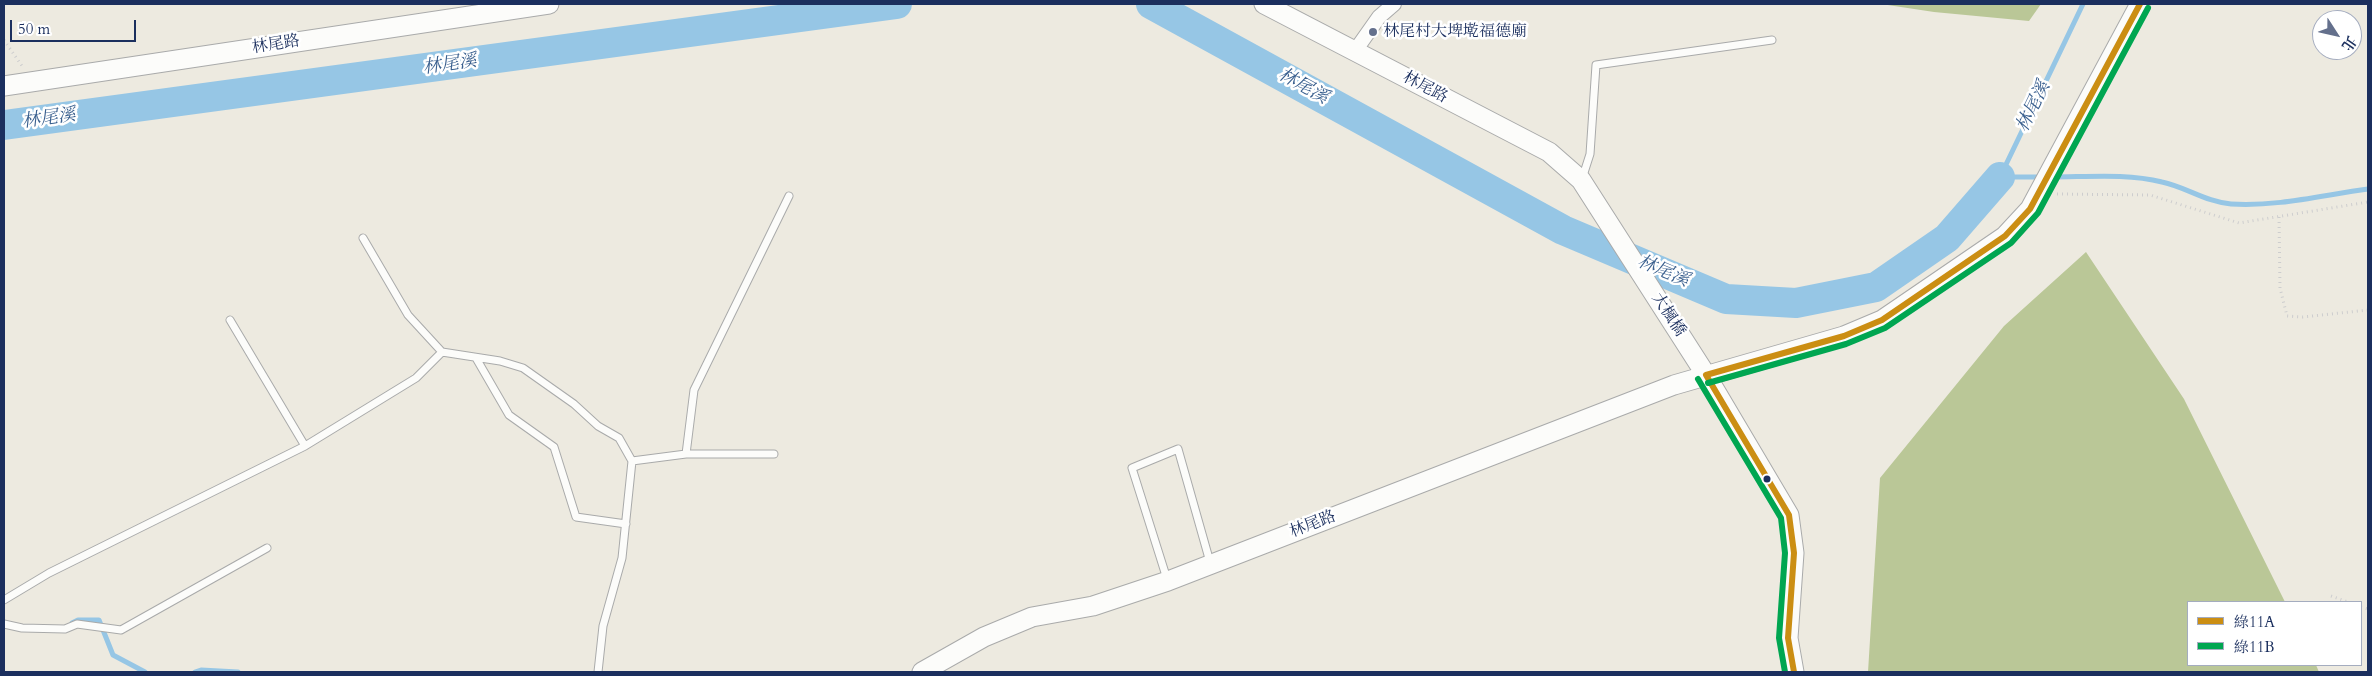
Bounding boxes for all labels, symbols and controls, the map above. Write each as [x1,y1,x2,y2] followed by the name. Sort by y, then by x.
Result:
[12,10,139,42] scale bar
[2312,10,2362,60] north arrow
[18,19,50,39] text: 50 m
[1383,22,1527,42] place label: 林尾村大埤墘福德廟
[1367,26,1379,38] marker: 林尾村大埤墘福德廟
[251,32,301,58] street label: 林尾路
[2337,32,2361,54] text: 北
[422,51,478,79] water label: 林尾溪
[1274,64,1332,110] water label: 林尾溪
[1399,68,1451,108] street label: 林尾路
[2012,78,2056,136] water label: 林尾溪
[21,105,77,133] water label: 林尾溪
[1634,252,1692,292] water label: 林尾溪
[1647,290,1689,340] street label: 大楓橋
[1762,474,1772,484] unlabelled marker
[1287,507,1339,543] street label: 林尾路
[2187,601,2362,666] legend
[2234,612,2275,632] text: 綠11A
[2234,637,2275,657] text: 綠11B

